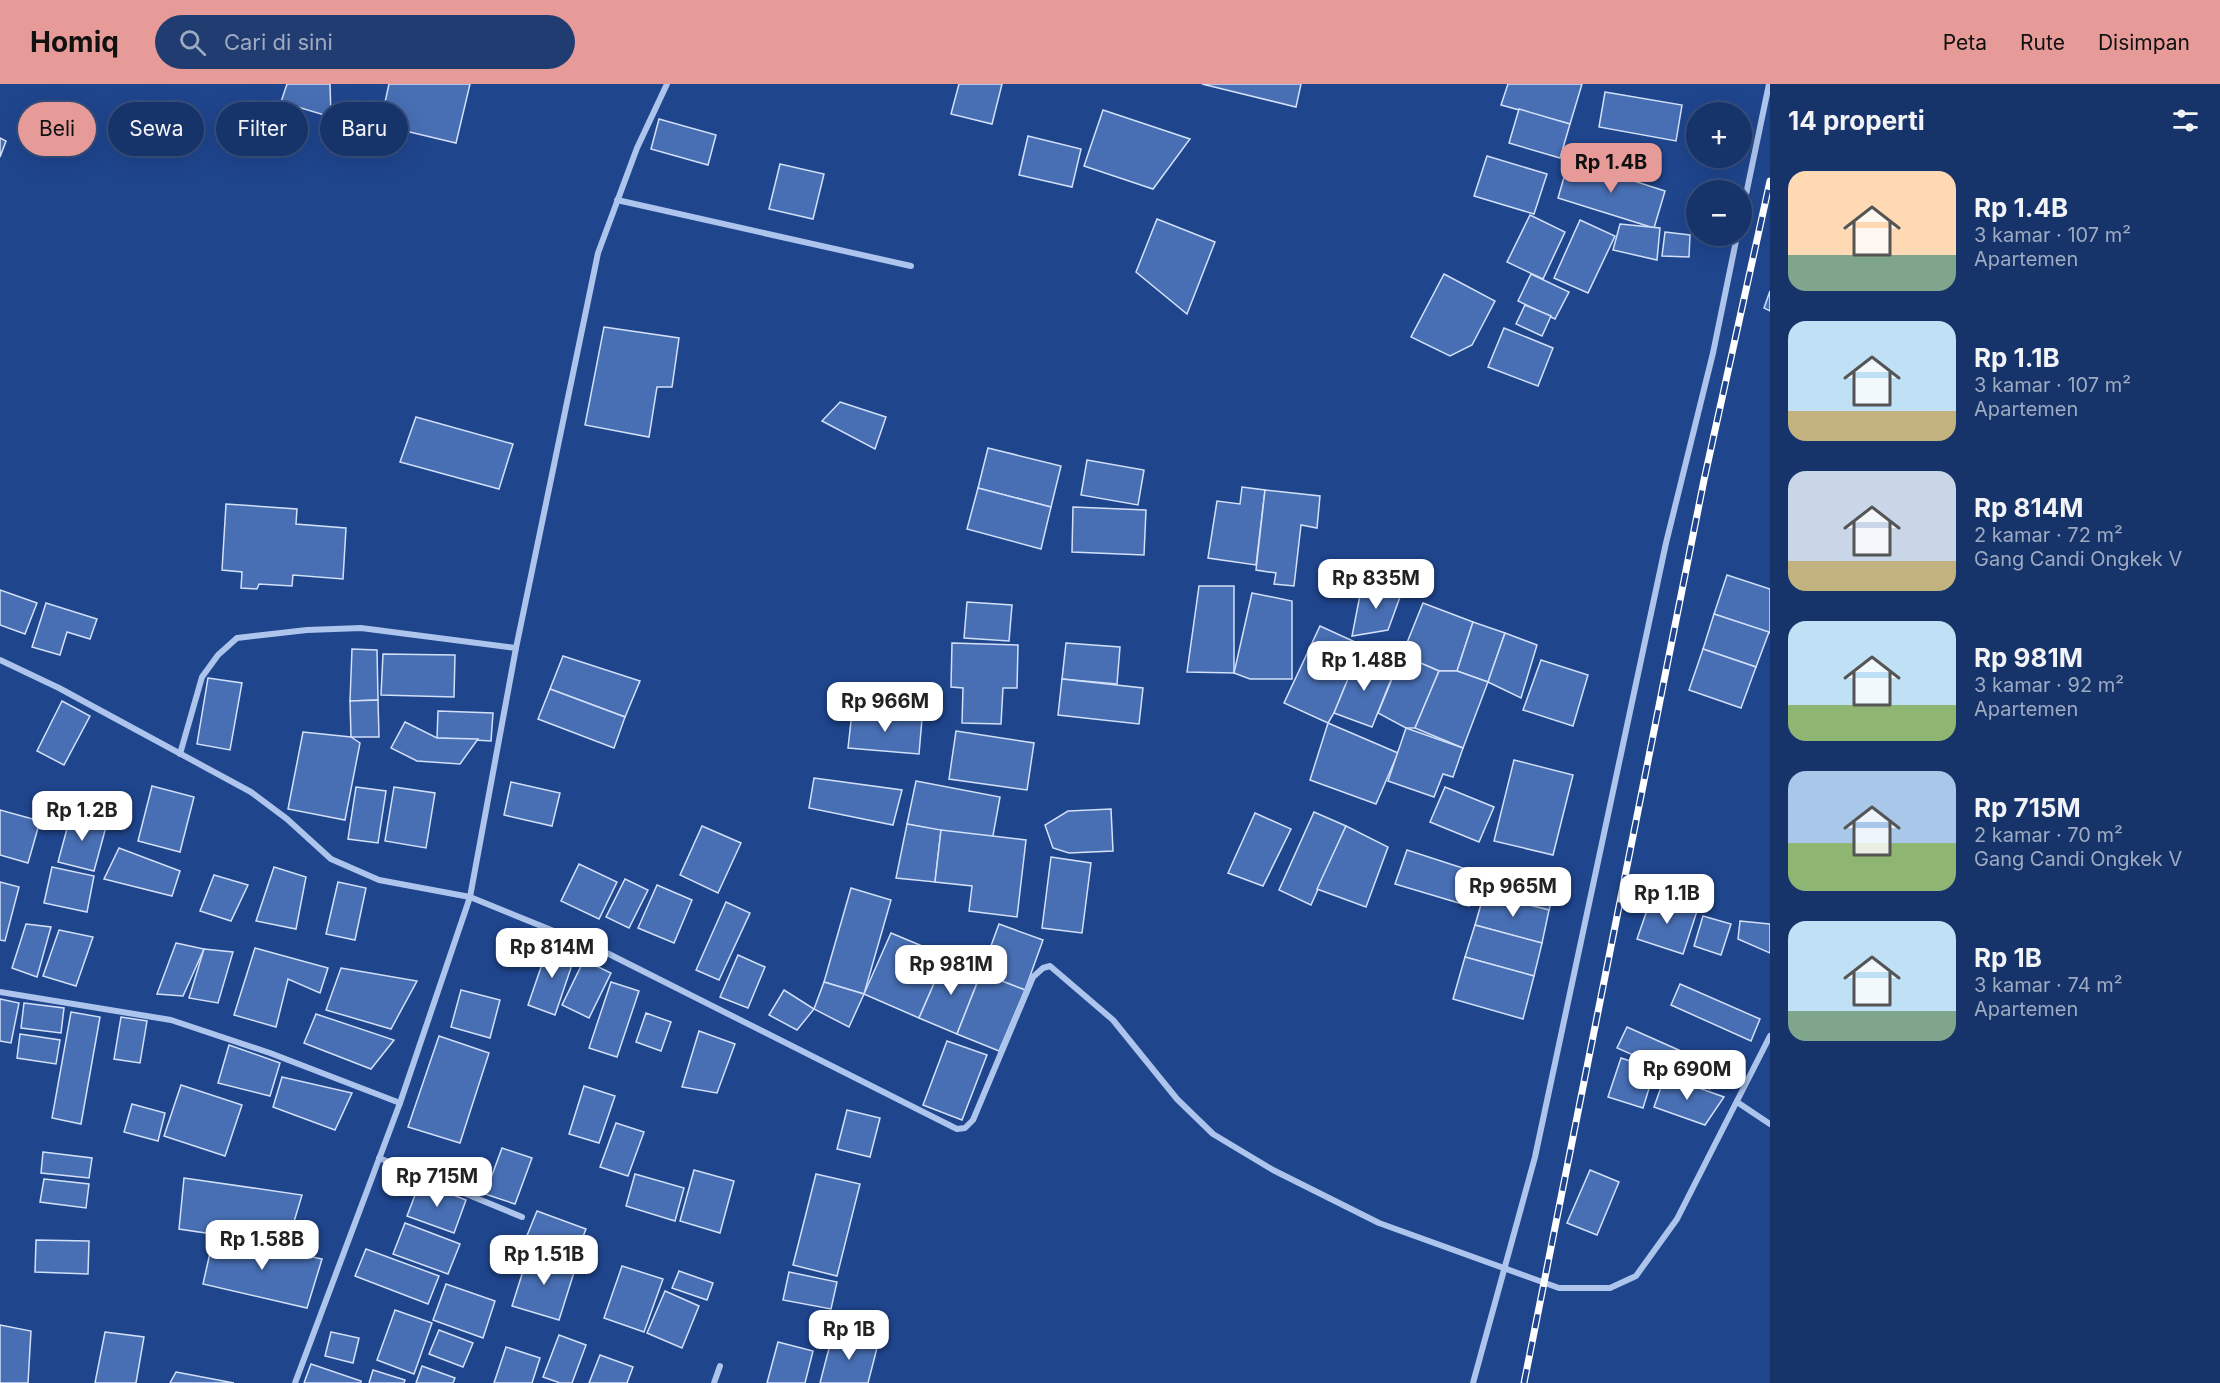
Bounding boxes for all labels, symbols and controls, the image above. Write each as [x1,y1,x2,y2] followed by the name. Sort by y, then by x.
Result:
[155,15,575,69] search box
[30,25,119,59] text: Homiq
[176,26,209,59] icon: search
[224,29,333,55] text: Cari di sini
[1943,30,1987,55] text: Peta
[2020,30,2065,55] text: Rute
[2098,30,2190,55] text: Disimpan
[18,102,96,156] chip: Beli
[108,102,204,156] chip: Sewa
[216,102,308,156] chip: Filter
[320,102,408,156] chip: Baru
[1686,102,1752,246] map controls
[1686,102,1752,168] button: +
[2169,104,2202,137] icon: filters
[1788,105,1925,136] text: 14 properti
[1556,143,1666,194] pin: Rp 1.4B
[1575,150,1647,174] text: Rp 1.4B
[1686,180,1752,246] button: −
[1974,192,2068,223] text: Rp 1.4B
[1836,195,1908,267] icon: home
[1974,223,2131,247] text: 3 kamar · 107 m²
[1974,247,2078,271] text: Apartemen
[1974,342,2060,373] text: Rp 1.1B
[1836,345,1908,417] icon: home
[1974,373,2131,397] text: 3 kamar · 107 m²
[1974,397,2078,421] text: Apartemen
[1974,492,2084,523] text: Rp 814M
[1836,495,1908,567] icon: home
[1974,523,2123,547] text: 2 kamar · 72 m²
[1974,547,2182,571] text: Gang Candi Ongkek V
[1321,559,1431,610] pin: Rp 835M
[1332,566,1420,590] text: Rp 835M
[1302,641,1426,692] pin: Rp 1.48B
[1974,642,2083,673] text: Rp 981M
[1836,645,1908,717] icon: home
[1321,648,1407,672] text: Rp 1.48B
[1974,673,2124,697] text: 3 kamar · 92 m²
[830,682,940,733] pin: Rp 966M
[841,689,929,713] text: Rp 966M
[1974,697,2078,721] text: Apartemen
[27,791,137,842] pin: Rp 1.2B
[1974,792,2081,823] text: Rp 715M
[1836,795,1908,867] icon: home
[46,798,118,822] text: Rp 1.2B
[1974,823,2123,847] text: 2 kamar · 70 m²
[1974,847,2182,871] text: Gang Candi Ongkek V
[1458,867,1568,918] pin: Rp 965M
[1469,874,1557,898] text: Rp 965M
[1612,874,1722,925] pin: Rp 1.1B
[1634,881,1700,905] text: Rp 1.1B
[497,928,607,979] pin: Rp 814M
[510,935,594,959] text: Rp 814M
[1974,942,2042,973] text: Rp 1B
[896,945,1006,996] pin: Rp 981M
[1836,945,1908,1017] icon: home
[909,952,993,976] text: Rp 981M
[1974,973,2123,997] text: 3 kamar · 74 m²
[1974,997,2078,1021] text: Apartemen
[1632,1050,1742,1101] pin: Rp 690M
[1643,1057,1731,1081] text: Rp 690M
[382,1157,492,1208] pin: Rp 715M
[396,1164,478,1188] text: Rp 715M
[200,1220,324,1271] pin: Rp 1.58B
[220,1227,304,1251] text: Rp 1.58B
[482,1235,606,1286] pin: Rp 1.51B
[504,1242,584,1266] text: Rp 1.51B
[807,1310,891,1361] pin: Rp 1B
[823,1317,875,1341] text: Rp 1B

